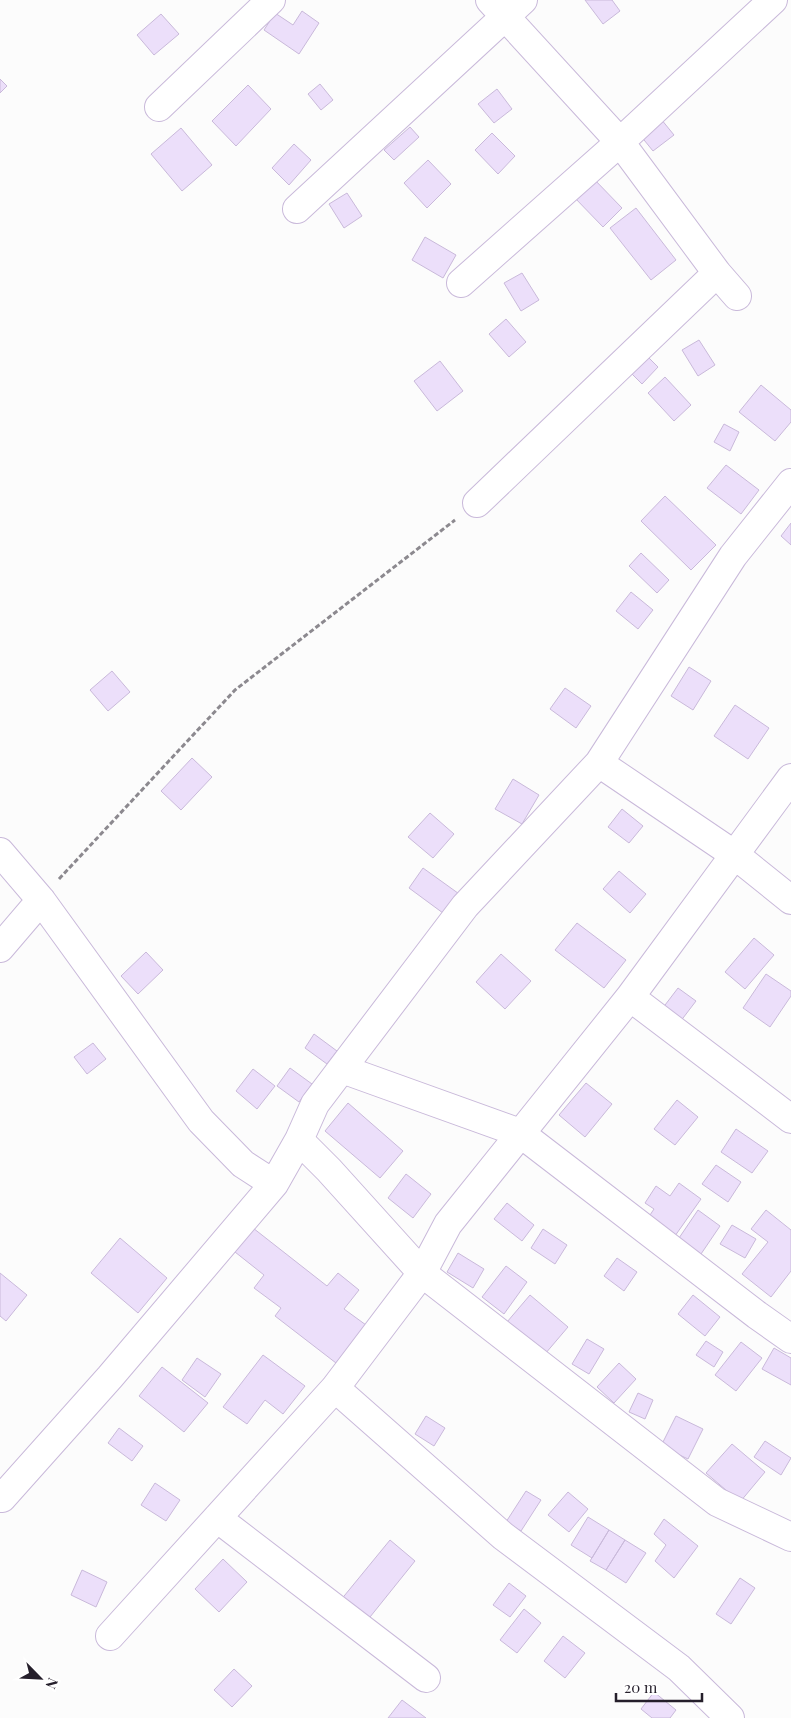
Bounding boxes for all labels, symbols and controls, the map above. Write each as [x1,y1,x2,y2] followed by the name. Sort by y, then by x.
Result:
[15,1653,65,1703] north arrow
[616,1670,702,1702] scale bar
[42,1675,63,1692] text: N
[624,1677,658,1697] text: 20 m

